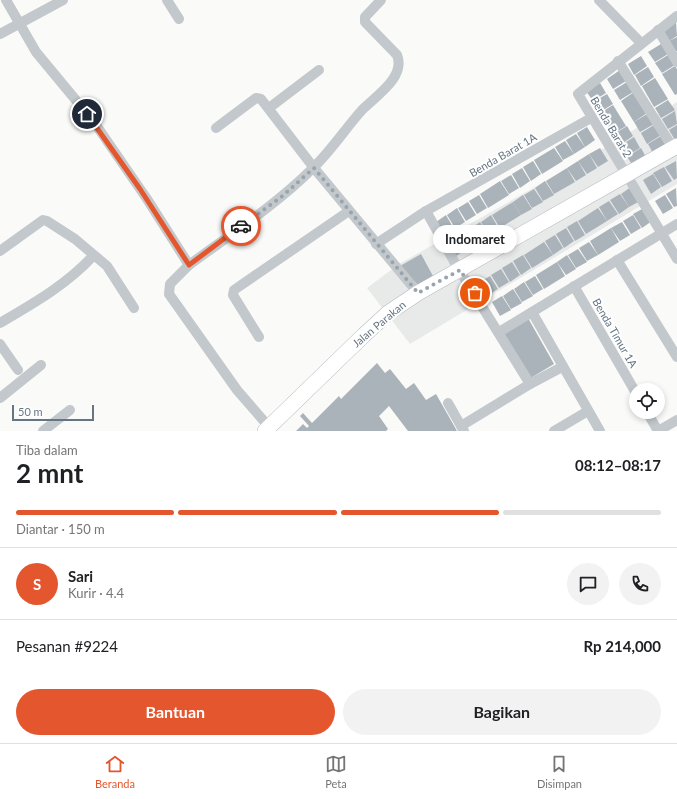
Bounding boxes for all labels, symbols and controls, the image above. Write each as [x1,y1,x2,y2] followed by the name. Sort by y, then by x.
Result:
[588,94,635,159] street label: Benda Barat 2
[70,97,104,131] pin
[76,103,98,125] icon: home
[467,130,539,179] street label: Benda Barat 1A
[221,206,261,246] courier
[230,215,252,237] icon: car
[433,225,517,253] callout: Indomaret
[445,231,505,247] text: Indomaret
[458,276,492,310] pin
[464,282,486,304] icon: bag
[590,296,641,370] street label: Benda Timur 1A
[349,298,408,350] street label: Jalan Parakan
[629,383,665,419] map controls
[629,383,665,419] button: locate
[12,403,94,422] scale bar
[18,405,43,418] text: 50 m
[16,442,78,458] text: Tiba dalam
[575,456,661,474] text: 08:12–08:17
[16,457,83,489] text: 2 mnt
[16,521,105,537] text: Diantar · 150 m
[567,563,609,605] button: chat
[619,563,661,605] button: phone
[68,567,93,585] text: Sari
[33,575,41,593] text: S
[68,585,124,601] text: Kurir · 4.4
[16,637,118,655] text: Pesanan #9224
[584,637,661,655] text: Rp 214,000
[16,689,335,735] button: Bantuan
[343,689,661,735] button: Bagikan
[95,753,135,790] tab: Beranda
[325,753,347,790] tab: Peta
[537,753,582,790] tab: Disimpan

